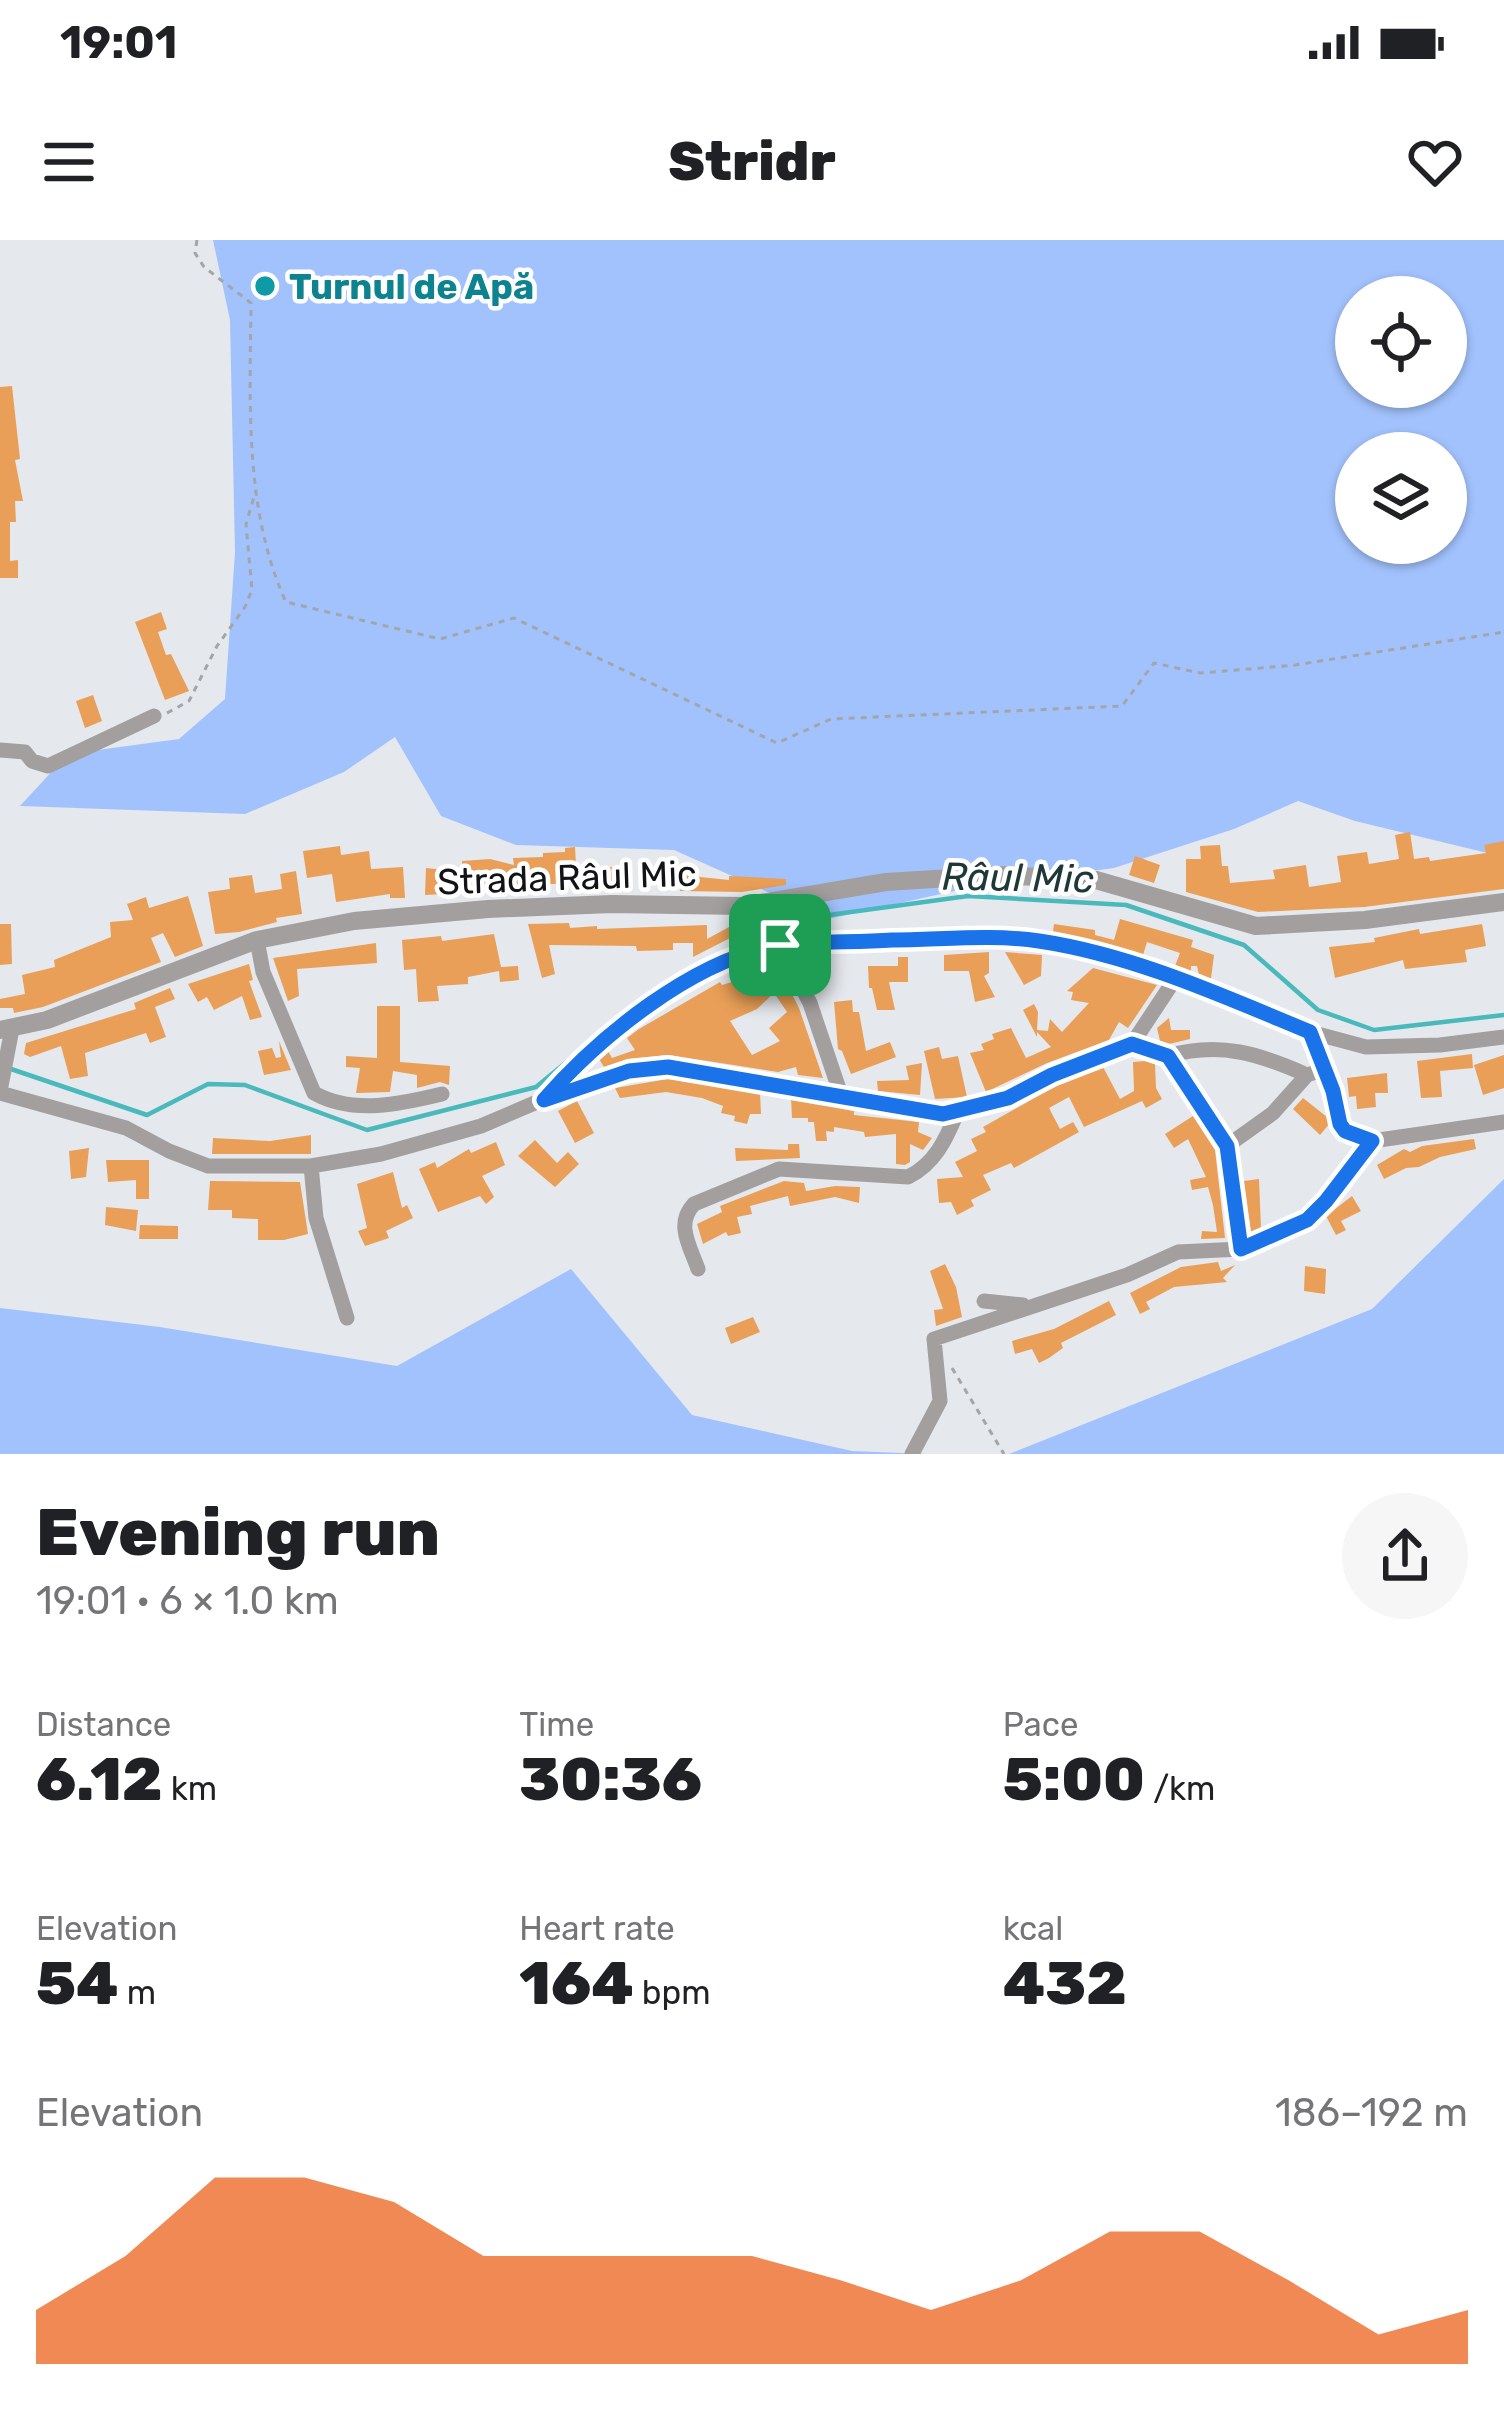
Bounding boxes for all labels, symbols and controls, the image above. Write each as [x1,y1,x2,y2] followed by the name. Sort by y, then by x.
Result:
[60,16,177,69] text: 19:01
[36,129,102,195] icon: menu
[1402,129,1468,195] icon: heart
[668,130,836,194] text: Stridr
[289,265,534,308] place label: Turnul de Apă
[252,273,278,299] marker: Turnul de Apă
[1335,276,1467,564] map controls
[1335,276,1467,408] button: locate
[1335,432,1467,564] button: layers
[436,851,698,904] street label: Strada Râul Mic
[941,854,1095,902] water label: Râul Mic
[729,894,831,996] pin
[747,912,813,978] icon: arrive
[36,1493,440,1572] text: Evening run
[1342,1493,1468,1619] button: share
[36,1578,339,1624] text: 19:01 · 6 × 1.0 km
[36,1705,171,1744] text: Distance
[519,1705,594,1744] text: Time
[1003,1705,1078,1744] text: Pace
[36,1744,163,1815] text: 6.12
[519,1744,702,1815] text: 30:36
[1003,1744,1145,1815] text: 5:00
[163,1769,217,1808] text: km
[1145,1769,1215,1808] text: /km
[36,1909,177,1948] text: Elevation
[519,1909,675,1948] text: Heart rate
[1003,1909,1063,1948] text: kcal
[36,1948,119,2019] text: 54
[519,1948,634,2019] text: 164
[1003,1948,1127,2019] text: 432
[119,1973,156,2012] text: m
[634,1973,710,2012] text: bpm
[36,2090,203,2136] text: Elevation
[1275,2090,1468,2136] text: 186–192 m

